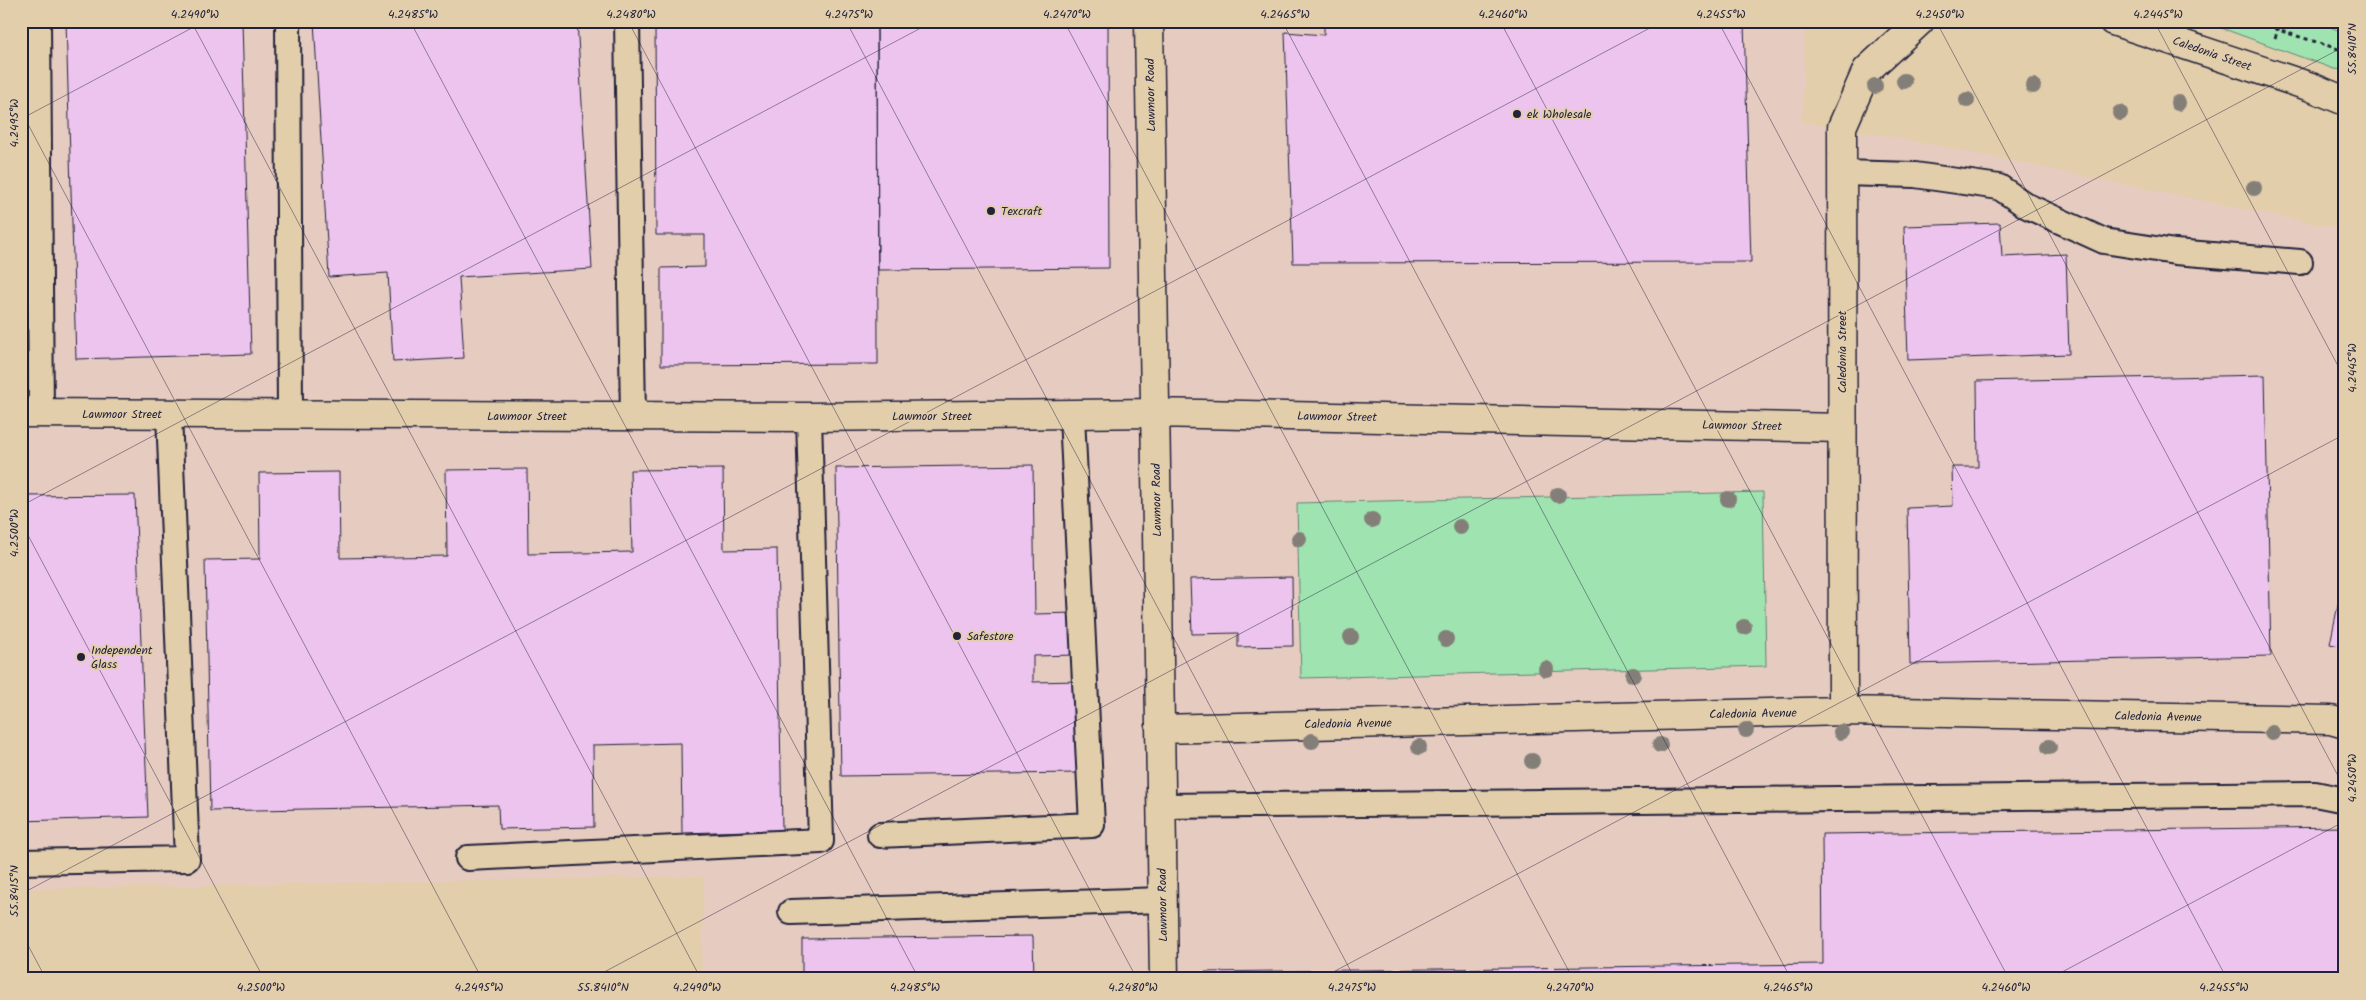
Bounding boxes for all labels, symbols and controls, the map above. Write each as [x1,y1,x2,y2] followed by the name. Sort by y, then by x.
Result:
[171,5,219,24] text: 4.2490°W
[388,5,438,24] text: 4.2485°W
[606,5,656,24] text: 4.2480°W
[825,5,873,24] text: 4.2475°W
[1043,5,1091,24] text: 4.2470°W
[1260,5,1310,24] text: 4.2465°W
[1478,5,1528,24] text: 4.2460°W
[1696,5,1746,24] text: 4.2455°W
[1916,5,1964,24] text: 4.2450°W
[2133,5,2183,24] text: 4.2445°W
[2343,23,2362,75] text: 55.8410°N
[2170,32,2255,77] street label: Caledonia Street
[1141,57,1161,132] street label: Lawmoor Road
[5,99,24,147] text: 4.2495°W
[1527,105,1592,124] place label: ek Wholesale
[1511,108,1523,120] marker: ek Wholesale
[1001,202,1042,221] place label: Texcraft
[985,205,997,217] marker: Texcraft
[1833,310,1852,393] street label: Caledonia Street
[2343,343,2362,393] text: 4.2445°W
[82,405,162,424] street label: Lawmoor Street
[487,407,567,426] street label: Lawmoor Street
[892,407,972,426] street label: Lawmoor Street
[1297,407,1377,427] street label: Lawmoor Street
[1702,416,1782,436] street label: Lawmoor Street
[1147,462,1167,537] street label: Lawmoor Road
[5,509,24,557] text: 4.2500°W
[967,627,1014,646] place label: Safestore
[951,630,963,642] marker: Safestore
[91,641,153,674] place label: Independent Glass
[75,651,87,663] marker: Independent Glass
[1709,704,1798,724] street label: Caledonia Avenue
[2114,707,2203,727] street label: Caledonia Avenue
[1304,714,1393,734] street label: Caledonia Avenue
[2343,754,2362,802] text: 4.2450°W
[5,865,24,917] text: 55.8415°N
[1153,867,1173,942] street label: Lawmoor Road
[237,978,285,997] text: 4.2500°W
[455,978,503,997] text: 4.2495°W
[577,978,629,997] text: 55.8410°N
[673,978,721,997] text: 4.2490°W
[890,978,940,997] text: 4.2485°W
[1108,978,1158,997] text: 4.2480°W
[1328,978,1376,997] text: 4.2475°W
[1546,978,1594,997] text: 4.2470°W
[1763,978,1813,997] text: 4.2465°W
[1981,978,2031,997] text: 4.2460°W
[2199,978,2249,997] text: 4.2455°W

